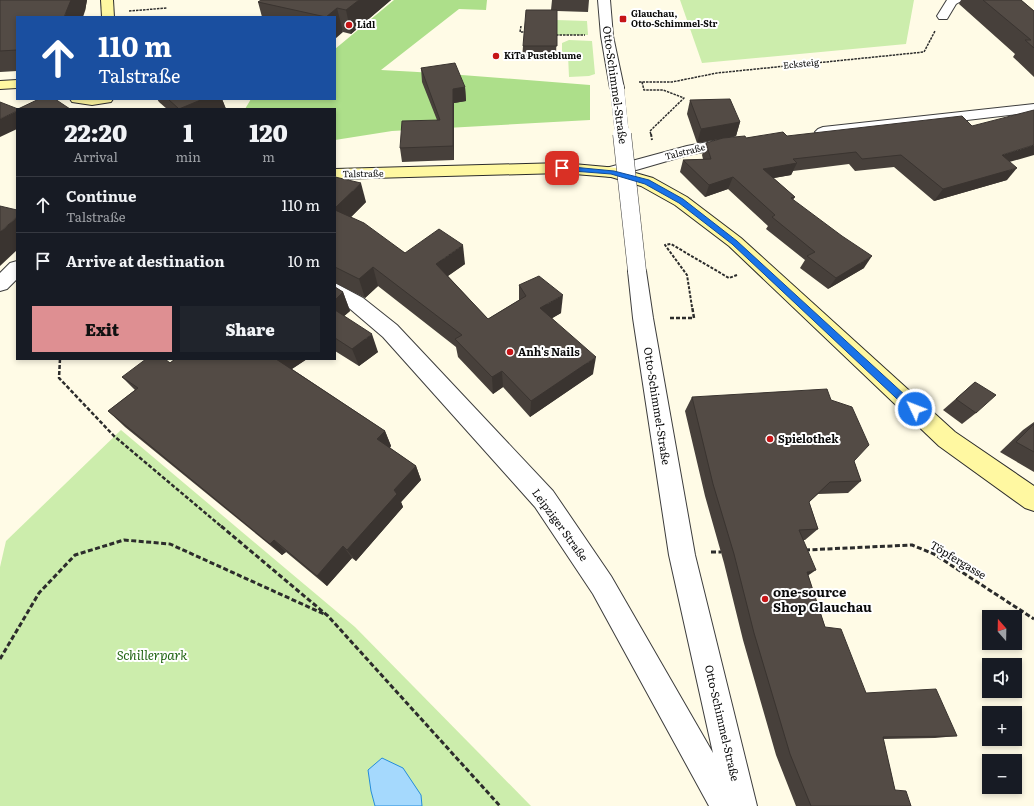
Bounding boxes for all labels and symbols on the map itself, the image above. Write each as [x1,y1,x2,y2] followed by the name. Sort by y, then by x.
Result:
[631,6,717,30] place label: Glauchau, Otto-Schimmel-Str
[618,14,628,24] marker: Glauchau, Otto-Schimmel-Str
[357,17,376,31] place label: Lidl
[344,20,354,30] marker: Lidl
[600,25,632,145] street label: Otto-Schimmel-Straße
[504,48,581,62] place label: KiTa Pusteblume
[491,51,501,61] marker: KiTa Pusteblume
[782,54,820,72] street label: Ecksteig
[663,139,707,163] street label: Talstraße
[545,151,579,185] pin
[342,166,384,180] street label: Talstraße
[518,343,580,359] place label: Anh's Nails
[641,346,675,466] street label: Otto-Schimmel-Straße
[505,347,515,357] marker: Anh's Nails
[894,388,936,430] position arrow
[778,430,839,446] place label: Spielothek
[765,434,775,444] marker: Spielothek
[529,485,593,564] street label: Leipziger Straße
[927,536,990,582] street label: Töpfergasse
[773,582,872,616] place label: one-source Shop Glauchau
[760,594,770,604] marker: one-source Shop Glauchau
[982,610,1022,650] north arrow
[117,645,188,664] park label: Schillerpark
[702,663,744,783] street label: Otto-Schimmel-Straße

